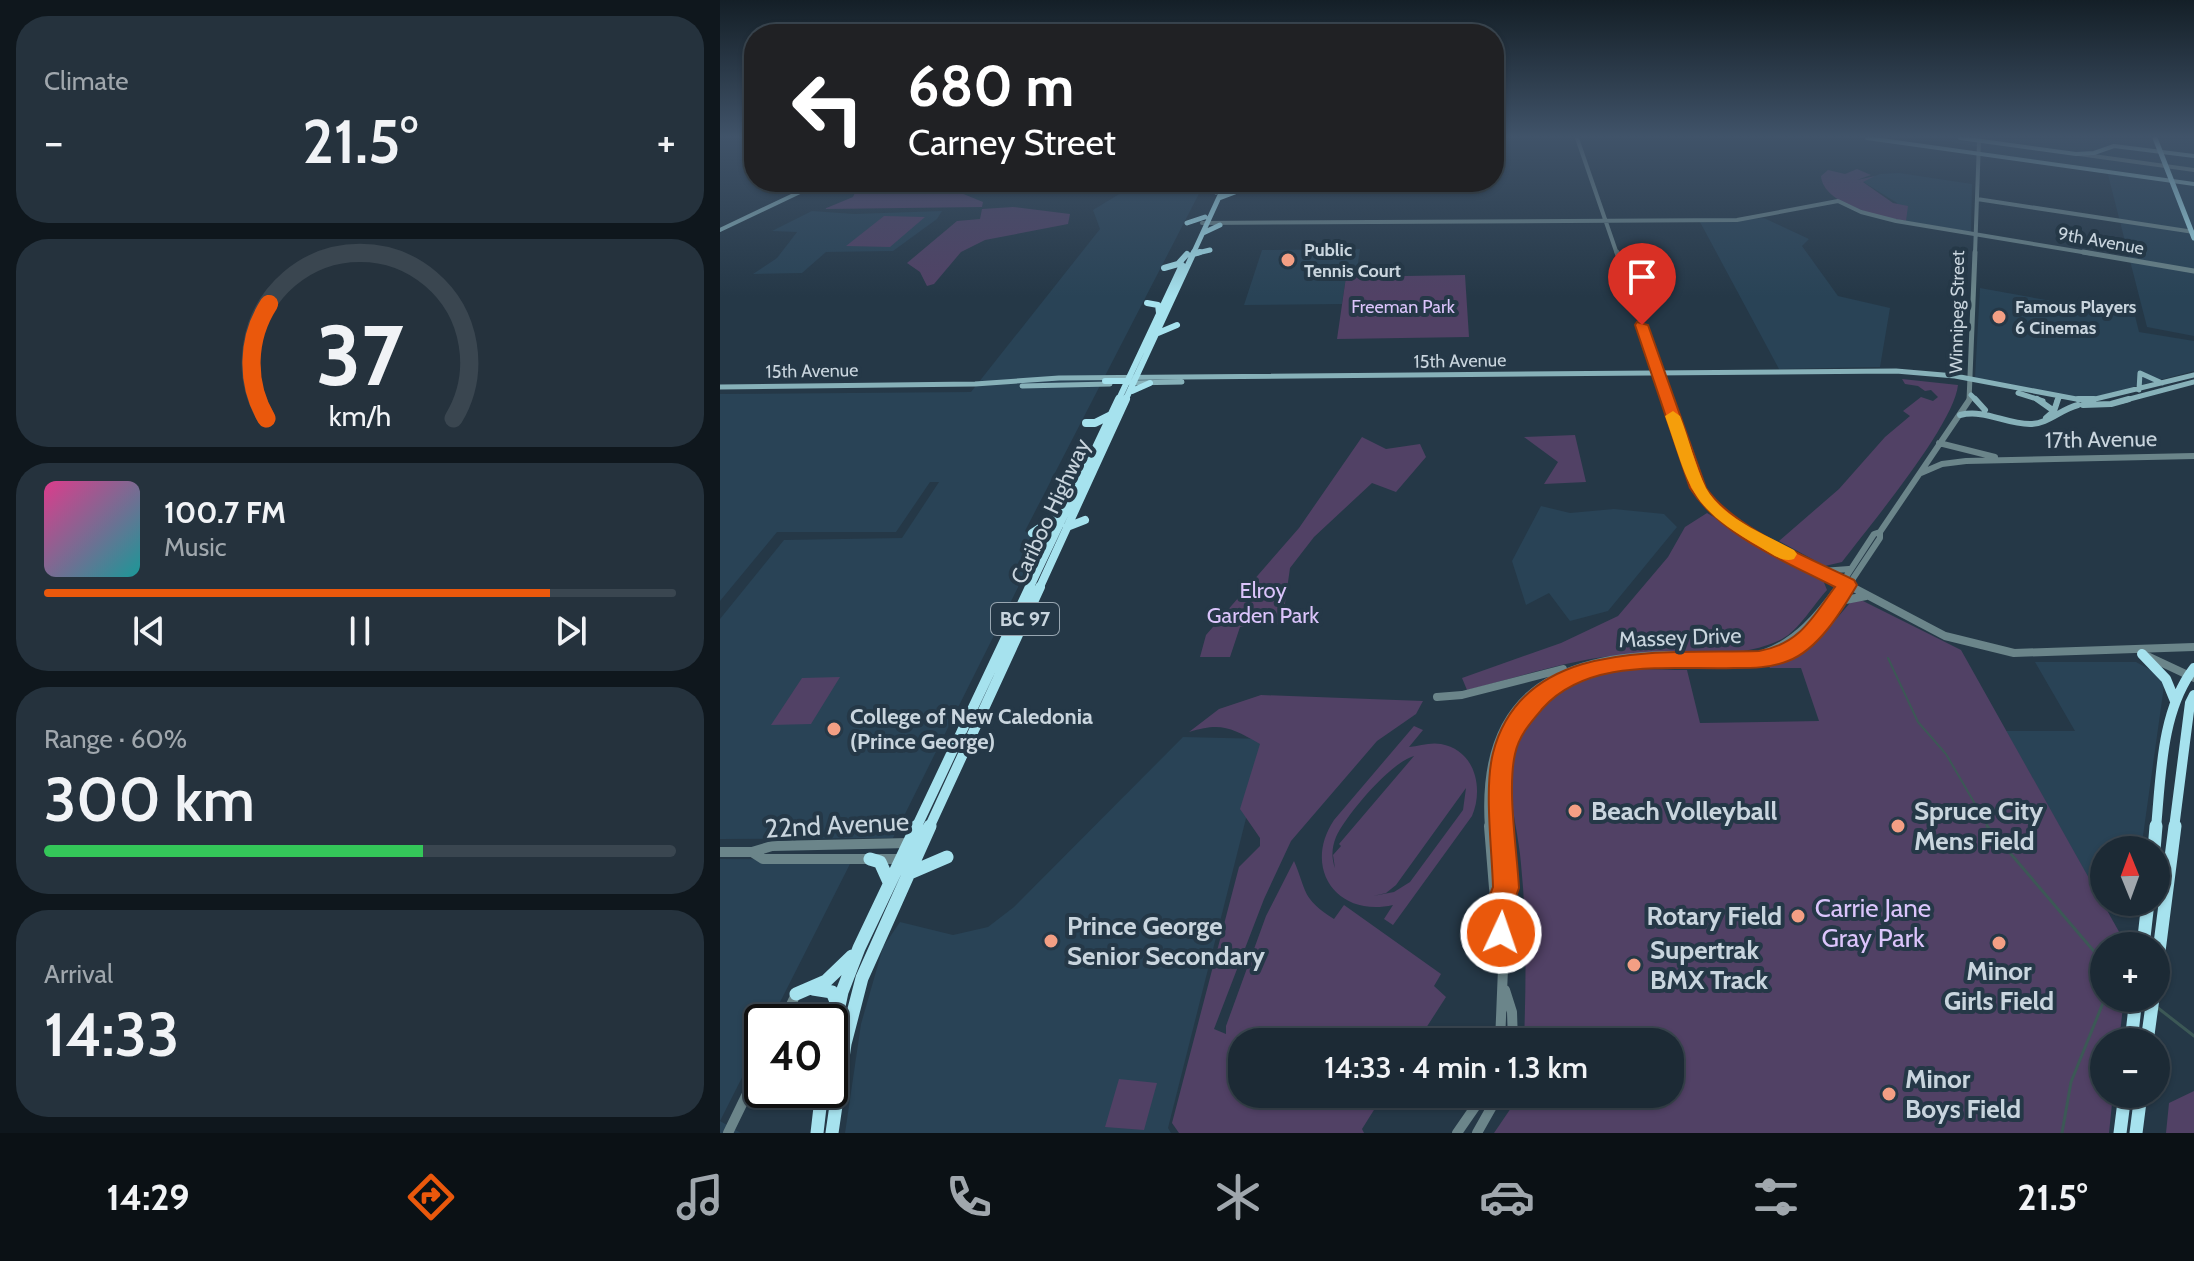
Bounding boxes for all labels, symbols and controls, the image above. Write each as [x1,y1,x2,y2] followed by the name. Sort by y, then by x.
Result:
[908,52,1074,120] text: 680 m
[776,56,880,160] icon: left
[44,65,129,97] text: Climate
[302,105,418,178] text: 21.5°
[44,115,63,168] text: −
[657,115,676,168] text: +
[908,120,1116,164] text: Carney Street
[2056,223,2146,259] street label: 9th Avenue
[1304,239,1401,282] place label: Public Tennis Court
[1608,243,1676,325] pin
[1945,250,1969,374] street label: Winnipeg Street
[1279,251,1297,269] marker: Public Tennis Court
[1620,255,1664,299] icon: arrive
[1351,296,1456,318] park label: Freeman Park
[2015,296,2137,339] place label: Famous Players 6 Cinemas
[316,305,404,406] text: 37
[1990,308,2008,326] marker: Famous Players 6 Cinemas
[1414,349,1506,373] street label: 15th Avenue
[766,359,858,383] street label: 15th Avenue
[329,398,391,433] text: km/h
[2045,425,2157,454] street label: 17th Avenue
[1005,434,1096,588] street label: Cariboo Highway
[164,494,286,531] text: 100.7 FM
[164,531,227,563] text: Music
[1207,577,1319,629] park label: Elroy Garden Park
[991,603,1059,635] road number: BC 97
[127,609,171,653] icon: previous
[338,609,382,653] icon: pause
[549,609,593,653] icon: next
[1618,622,1742,653] street label: Massey Drive
[850,703,1093,755] place label: College of New Caledonia (Prince George)
[825,720,843,738] marker: College of New Caledonia (Prince George)
[44,723,187,755] text: Range · 60%
[44,763,255,836] text: 300 km
[1591,795,1778,827] place label: Beach Volleyball
[1914,795,2043,857] place label: Spruce City Mens Field
[1566,802,1584,820] marker: Beach Volleyball
[764,805,910,845] street label: 22nd Avenue
[1889,817,1907,835] marker: Spruce City Mens Field
[2090,836,2170,916] north arrow
[2090,836,2170,1108] map controls
[1459,891,1543,975] position arrow
[1815,892,1931,954] park label: Carrie Jane Gray Park
[1647,900,1782,932] place label: Rotary Field
[1789,907,1807,925] marker: Rotary Field
[1067,910,1265,972] place label: Prince George Senior Secondary
[1042,932,1060,950] marker: Prince George Senior Secondary
[2090,932,2170,1012] button: +
[1650,934,1769,996] place label: Supertrak BMX Track
[1990,934,2008,952] marker: Minor Girls Field
[1944,955,2054,1017] place label: Minor Girls Field
[1625,956,1643,974] marker: Supertrak BMX Track
[44,958,113,990] text: Arrival
[44,998,179,1071] text: 14:33
[744,1004,848,1108] speed limit sign: 40
[2090,1028,2170,1108] button: −
[1324,1049,1588,1086] text: 14:33 · 4 min · 1.3 km
[1905,1063,2021,1125] place label: Minor Boys Field
[1880,1085,1898,1103] marker: Minor Boys Field
[403,1169,459,1225] icon: directions
[672,1169,728,1225] icon: music
[941,1169,997,1225] icon: phone
[1210,1169,1266,1225] icon: climate
[1479,1169,1535,1225] icon: car
[1748,1169,1804,1225] icon: filters
[107,1175,189,1219] text: 14:29
[2017,1175,2087,1219] text: 21.5°

